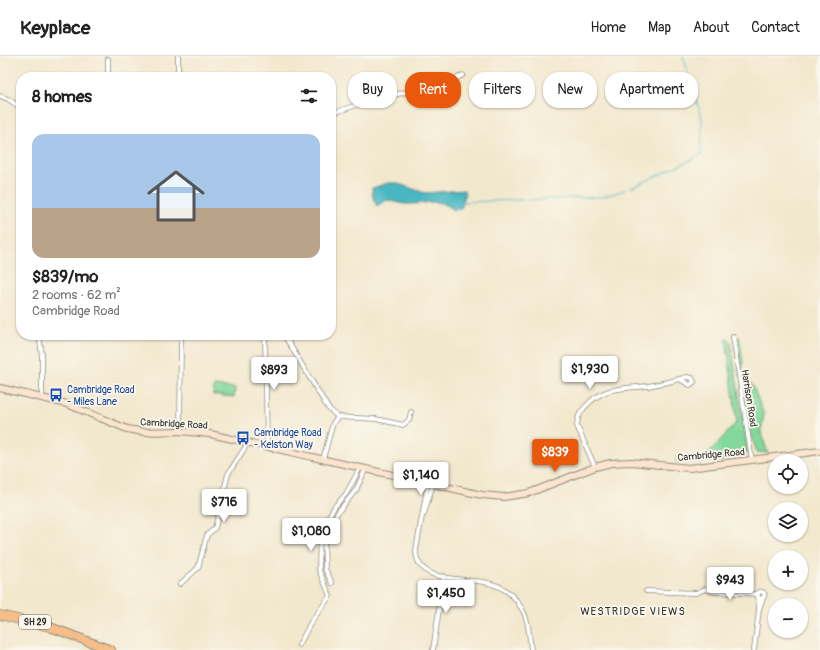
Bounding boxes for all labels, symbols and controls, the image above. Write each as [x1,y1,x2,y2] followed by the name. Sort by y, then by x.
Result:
[20,16,90,40] text: Keyplace
[591,19,626,36] text: Home
[648,19,671,36] text: Map
[693,19,729,36] text: About
[751,19,800,36] text: Contact
[348,72,397,108] chip: Buy
[405,72,461,108] chip: Rent
[469,72,535,108] chip: Filters
[543,72,597,108] chip: New
[605,72,698,108] chip: Apartment
[298,85,320,107] icon: filters
[32,86,92,107] text: 8 homes
[140,160,212,232] icon: home
[32,266,98,287] text: $839/mo
[32,287,121,303] text: 2 rooms · 62 m²
[32,303,120,319] text: Cambridge Road
[557,356,623,390] pin: $1,930
[250,357,298,391] pin: $893
[571,361,609,377] text: $1,930
[260,362,288,378] text: $893
[739,368,760,428] street label: Harrison Road
[67,384,135,408] place label: Cambridge Road - Miles Lane
[48,387,64,403] bus stop icon: Cambridge Road - Miles Lane
[140,416,208,432] street label: Cambridge Road
[254,427,322,451] place label: Cambridge Road - Kelston Way
[235,430,251,446] bus stop icon: Cambridge Road - Kelston Way
[531,439,579,473] pin: $839
[541,444,569,460] text: $839
[677,446,745,464] street label: Cambridge Road
[768,454,808,638] map controls
[768,454,808,494] button: locate
[388,462,454,496] pin: $1,140
[403,467,439,483] text: $1,140
[200,489,248,523] pin: $716
[211,494,237,510] text: $716
[768,502,808,542] button: layers
[278,518,344,552] pin: $1,080
[291,523,331,539] text: $1,080
[768,550,808,590] button: +
[706,567,754,601] pin: $943
[716,572,744,588] text: $943
[413,580,479,614] pin: $1,450
[427,585,465,601] text: $1,450
[768,598,808,638] button: −
[580,605,686,618] district label: WESTRIDGE VIEWS
[19,615,51,629] road number: SH 29

